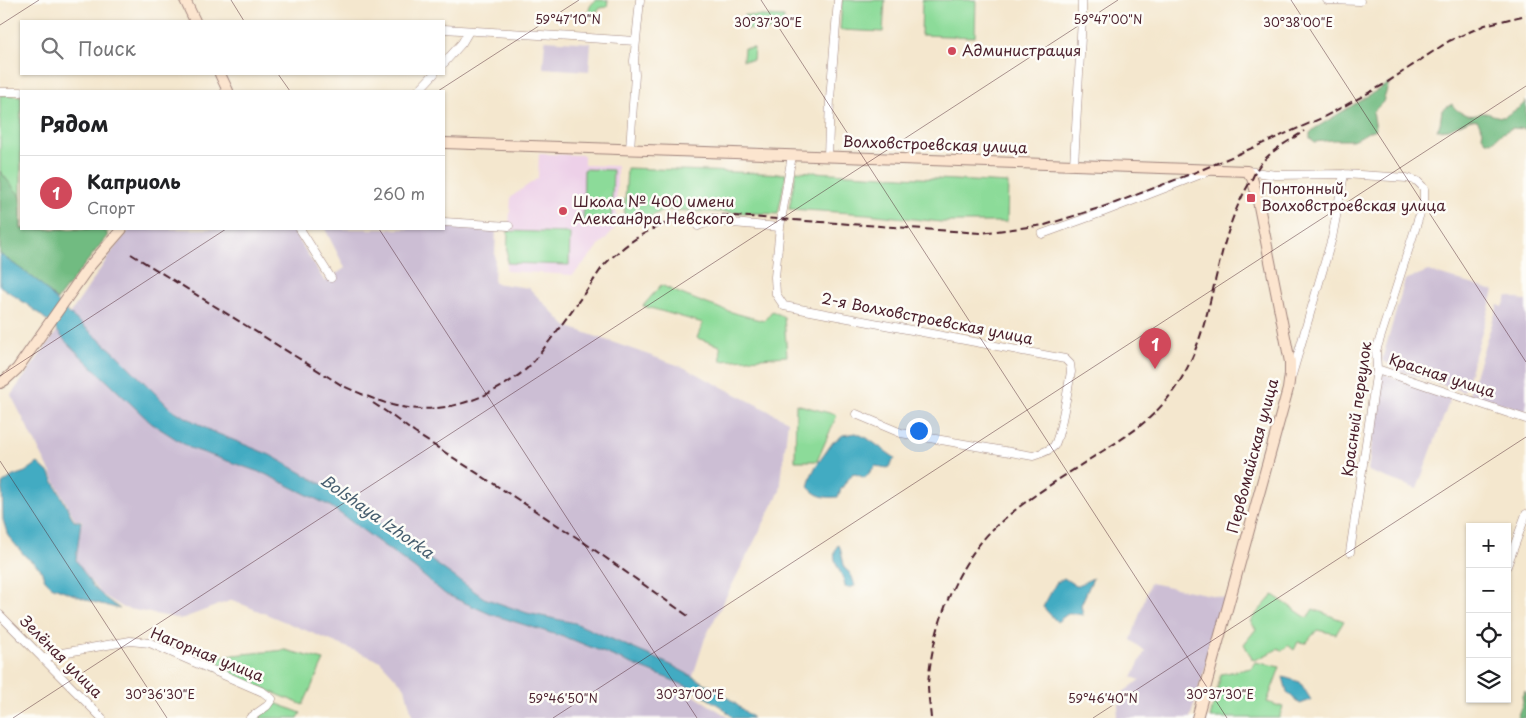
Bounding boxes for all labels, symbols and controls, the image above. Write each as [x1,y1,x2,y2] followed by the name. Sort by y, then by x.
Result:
[535,10,601,28] text: 59°47'10"N
[1074,10,1142,28] text: 59°47'00"N
[734,13,802,31] text: 30°37'30"E
[1263,13,1333,31] text: 30°38'00"E
[20,20,445,75] search box
[38,34,66,62] icon: search
[78,34,136,62] text: Поиск
[962,38,1081,61] place label: Администрация
[946,45,958,57] marker: Администрация
[40,107,108,139] text: Рядом
[842,129,1028,158] street label: Волховстроевская улица
[87,167,181,195] text: Каприоль
[1261,176,1446,216] place label: Понтонный, Волховстроевская улица
[52,181,60,205] text: 1
[373,181,425,205] text: 260 m
[573,189,734,229] place label: Школа № 400 имени Александра Невского
[1245,192,1257,204] marker: Понтонный, Волховстроевская улица
[87,195,135,219] text: Спорт
[557,205,569,217] marker: Школа № 400 имени Александра Невского
[819,286,1036,349] street label: 2-я Волховстроевская улица
[1139,328,1171,369] pin: 1
[1335,340,1376,478] street label: Красный переулок
[1386,347,1499,403] street label: Красная улица
[1220,375,1283,535] street label: Первомайская улица
[906,418,932,444] your location
[316,467,440,564] water label: Bolshaya Izhorka
[1466,523,1511,703] map controls
[1466,523,1511,568] button: +
[1466,568,1511,613] button: −
[15,609,109,703] street label: Зелёная улица
[1466,613,1511,658] button: locate
[148,620,268,687] street label: Нагорная улица
[1466,658,1511,703] button: layers
[125,685,195,703] text: 30°36'30"E
[656,685,724,703] text: 30°37'00"E
[1186,685,1254,703] text: 30°37'30"E
[528,689,598,707] text: 59°46'50"N
[1068,689,1138,707] text: 59°46'40"N

